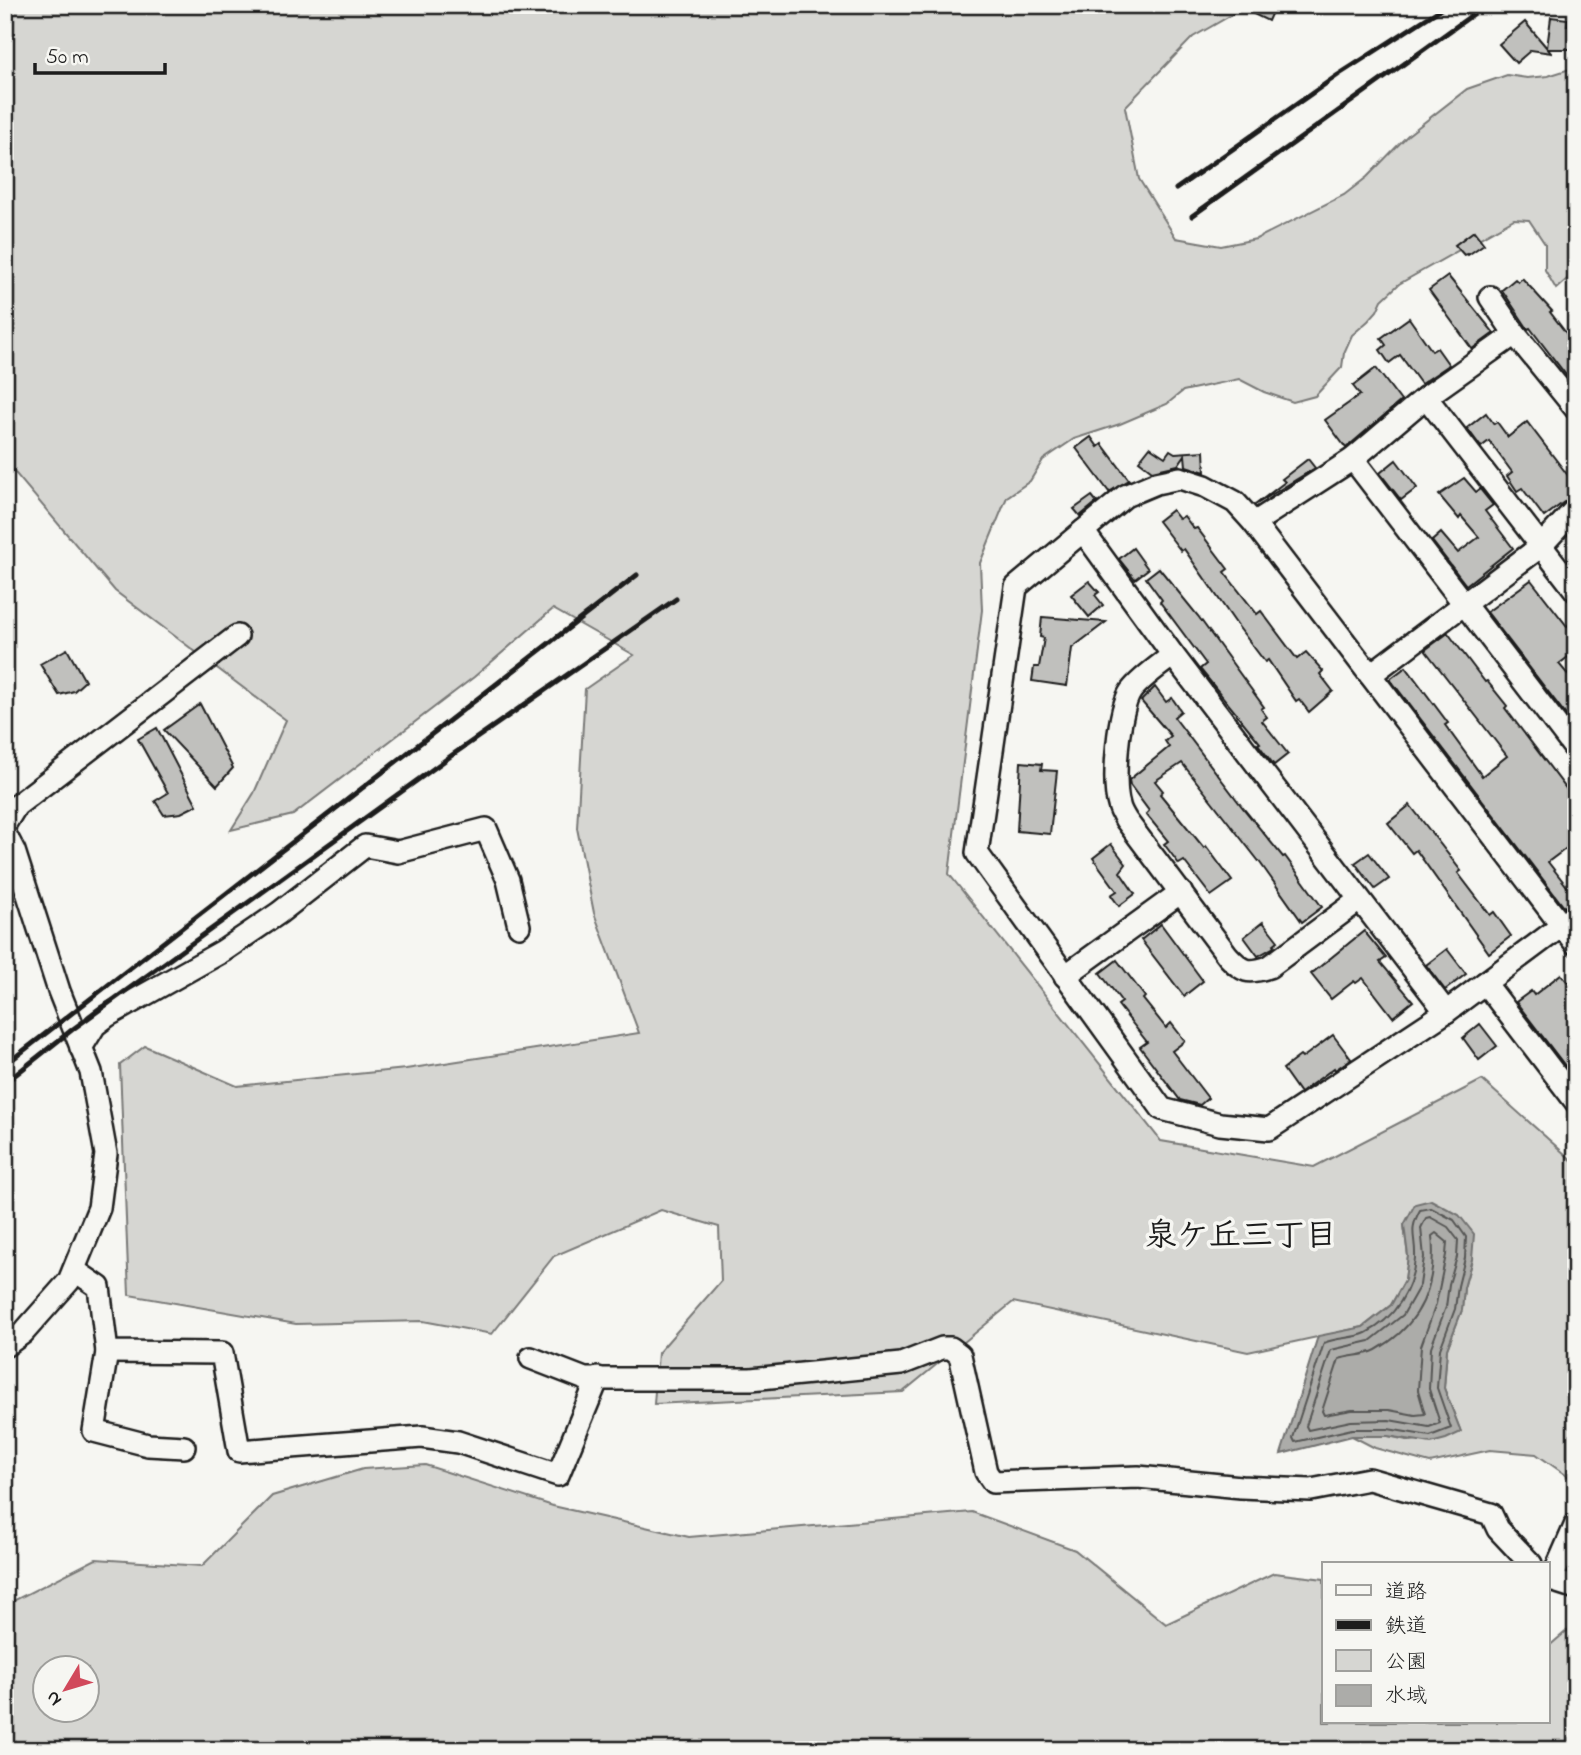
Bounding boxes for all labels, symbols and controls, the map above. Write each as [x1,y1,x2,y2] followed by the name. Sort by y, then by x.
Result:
[35,32,164,76] scale bar
[46,43,89,73] text: 50 m
[1145,1214,1337,1261] district label: 泉ケ丘三丁目
[1322,1562,1550,1724] legend
[1385,1578,1427,1608] text: 道路
[1385,1612,1427,1642] text: 鉄道
[1385,1648,1427,1678] text: 公園
[32,1654,102,1724] north arrow
[1385,1682,1427,1712] text: 水域
[40,1684,69,1711] text: N

